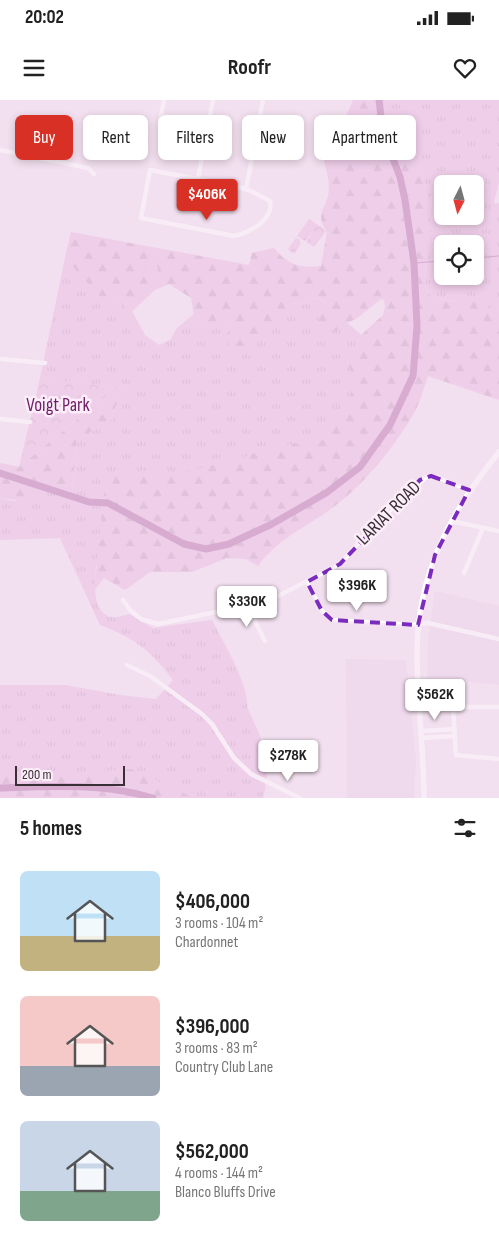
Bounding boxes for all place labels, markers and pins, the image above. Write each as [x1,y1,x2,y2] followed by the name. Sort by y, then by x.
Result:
[172,178,242,221] pin: $406K
[322,570,392,612] pin: $396K
[212,586,282,628] pin: $330K
[400,678,470,721] pin: $562K
[253,740,323,782] pin: $278K

